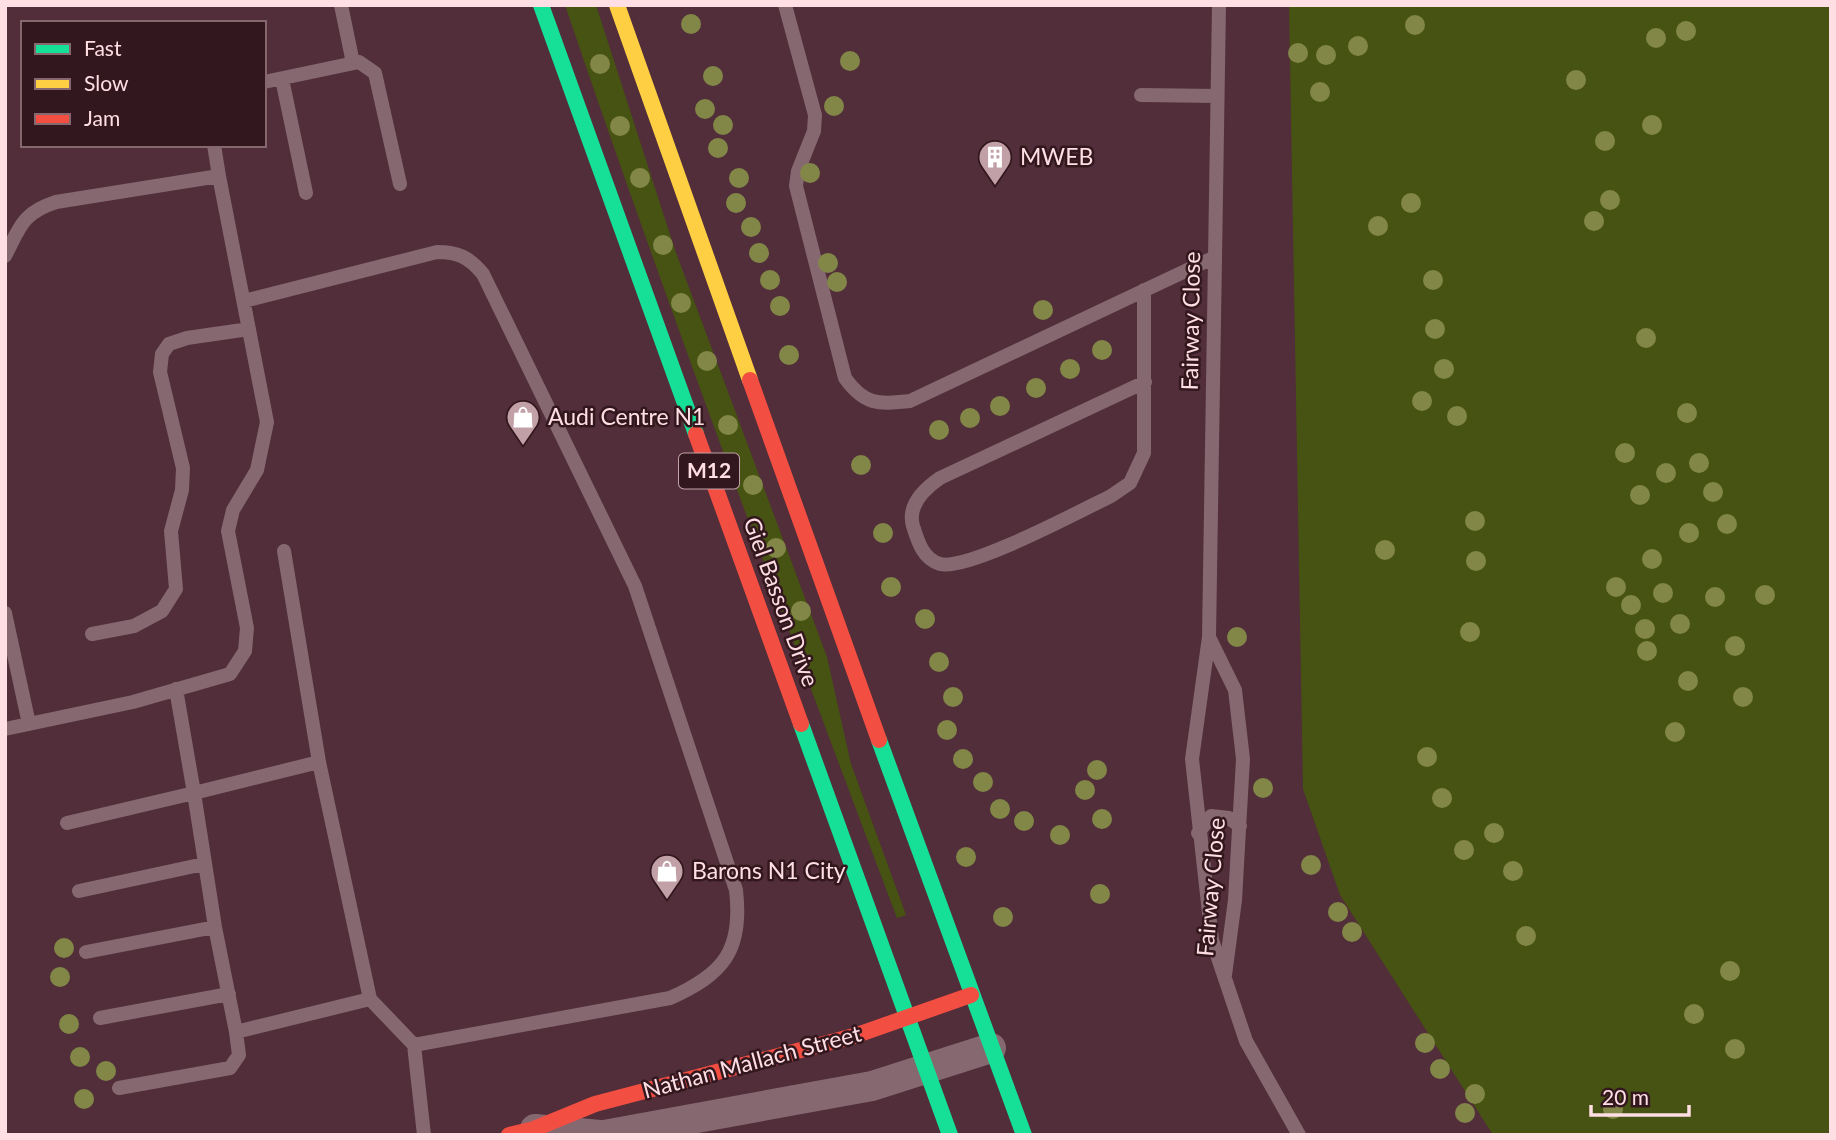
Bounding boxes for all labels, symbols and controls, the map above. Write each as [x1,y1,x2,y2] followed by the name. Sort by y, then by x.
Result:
[21,21,266,147] legend
[84,35,122,60] text: Fast
[84,70,129,95] text: Slow
[84,105,120,130] text: Jam
[976,138,1014,187] building icon: MWEB
[1020,142,1093,170] place label: MWEB
[1175,251,1205,391] street label: Fairway Close
[504,398,542,447] shop icon: Audi Centre N1
[548,402,705,430] place label: Audi Centre N1
[679,454,739,489] road number: M12
[738,513,826,690] street label: Giel Basson Drive
[1190,817,1230,957] street label: Fairway Close
[648,852,686,901] shop icon: Barons N1 City
[692,856,846,884] place label: Barons N1 City
[640,1018,865,1104] street label: Nathan Mallach Street
[1591,1074,1689,1118] scale bar
[1602,1084,1649,1109] text: 20 m

